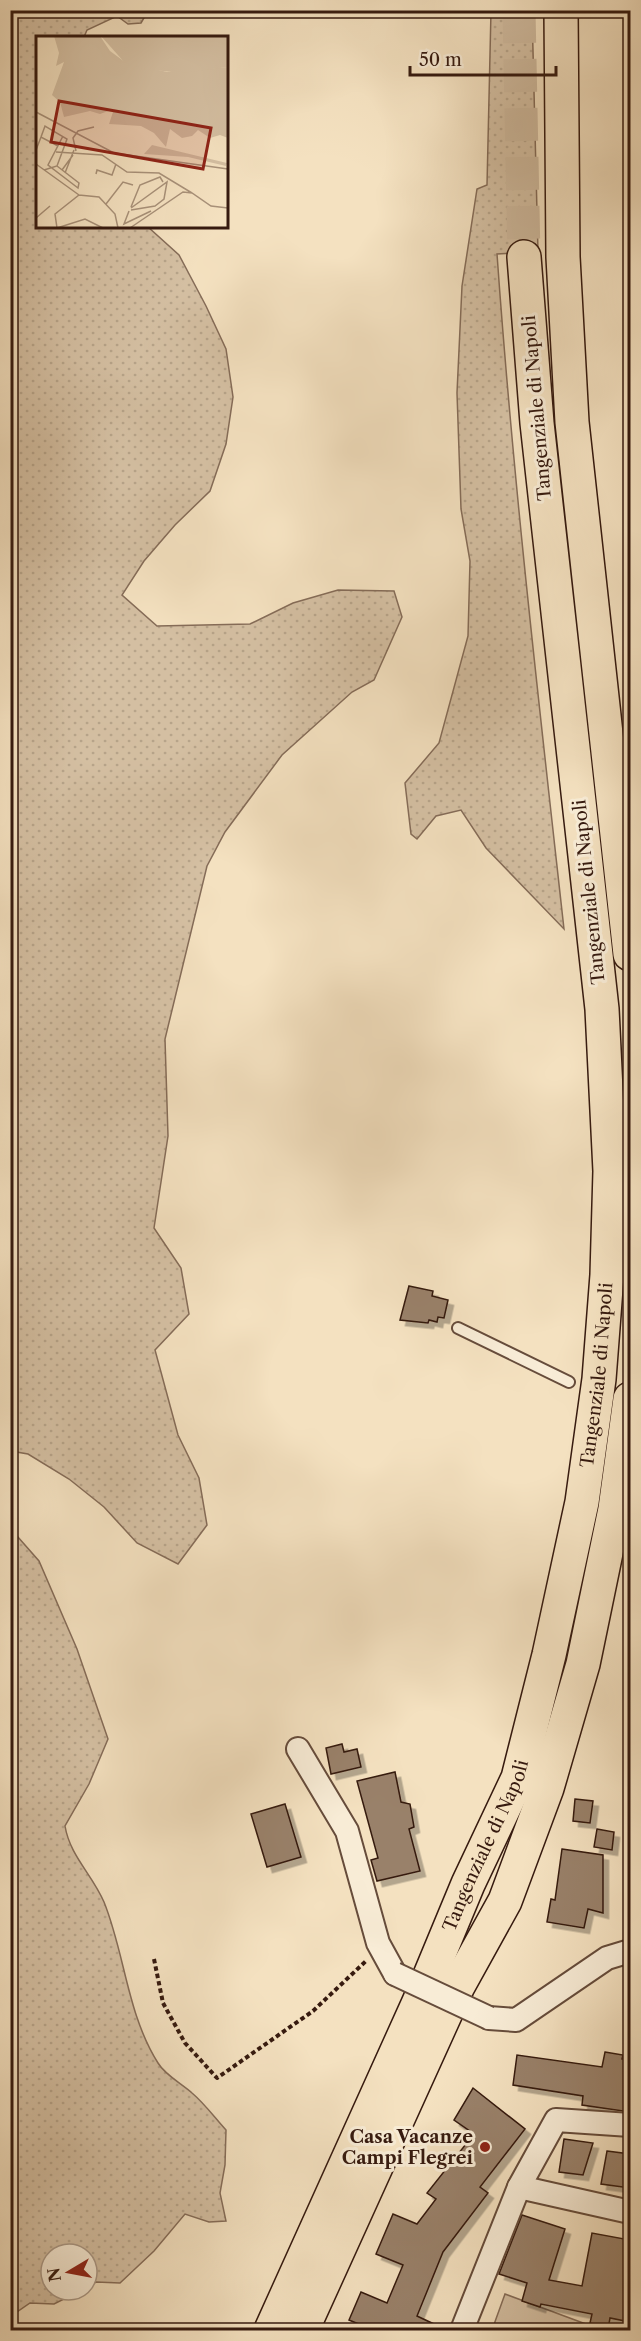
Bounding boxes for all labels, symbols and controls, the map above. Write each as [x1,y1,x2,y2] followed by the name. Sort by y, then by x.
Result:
[36,36,228,228] inset map
[410,39,556,77] scale bar
[419,49,462,71] text: 50 m
[518,314,556,502] street label: Tangenziale di Napoli
[568,798,610,986] street label: Tangenziale di Napoli
[576,1281,617,1469] street label: Tangenziale di Napoli
[438,1757,533,1935] street label: Tangenziale di Napoli
[342,2126,474,2169] place label: Casa Vacanze Campi Flegrei
[478,2140,492,2154] marker: Casa Vacanze Campi Flegrei
[39,2242,99,2302] north arrow
[43,2266,65,2283] text: N

